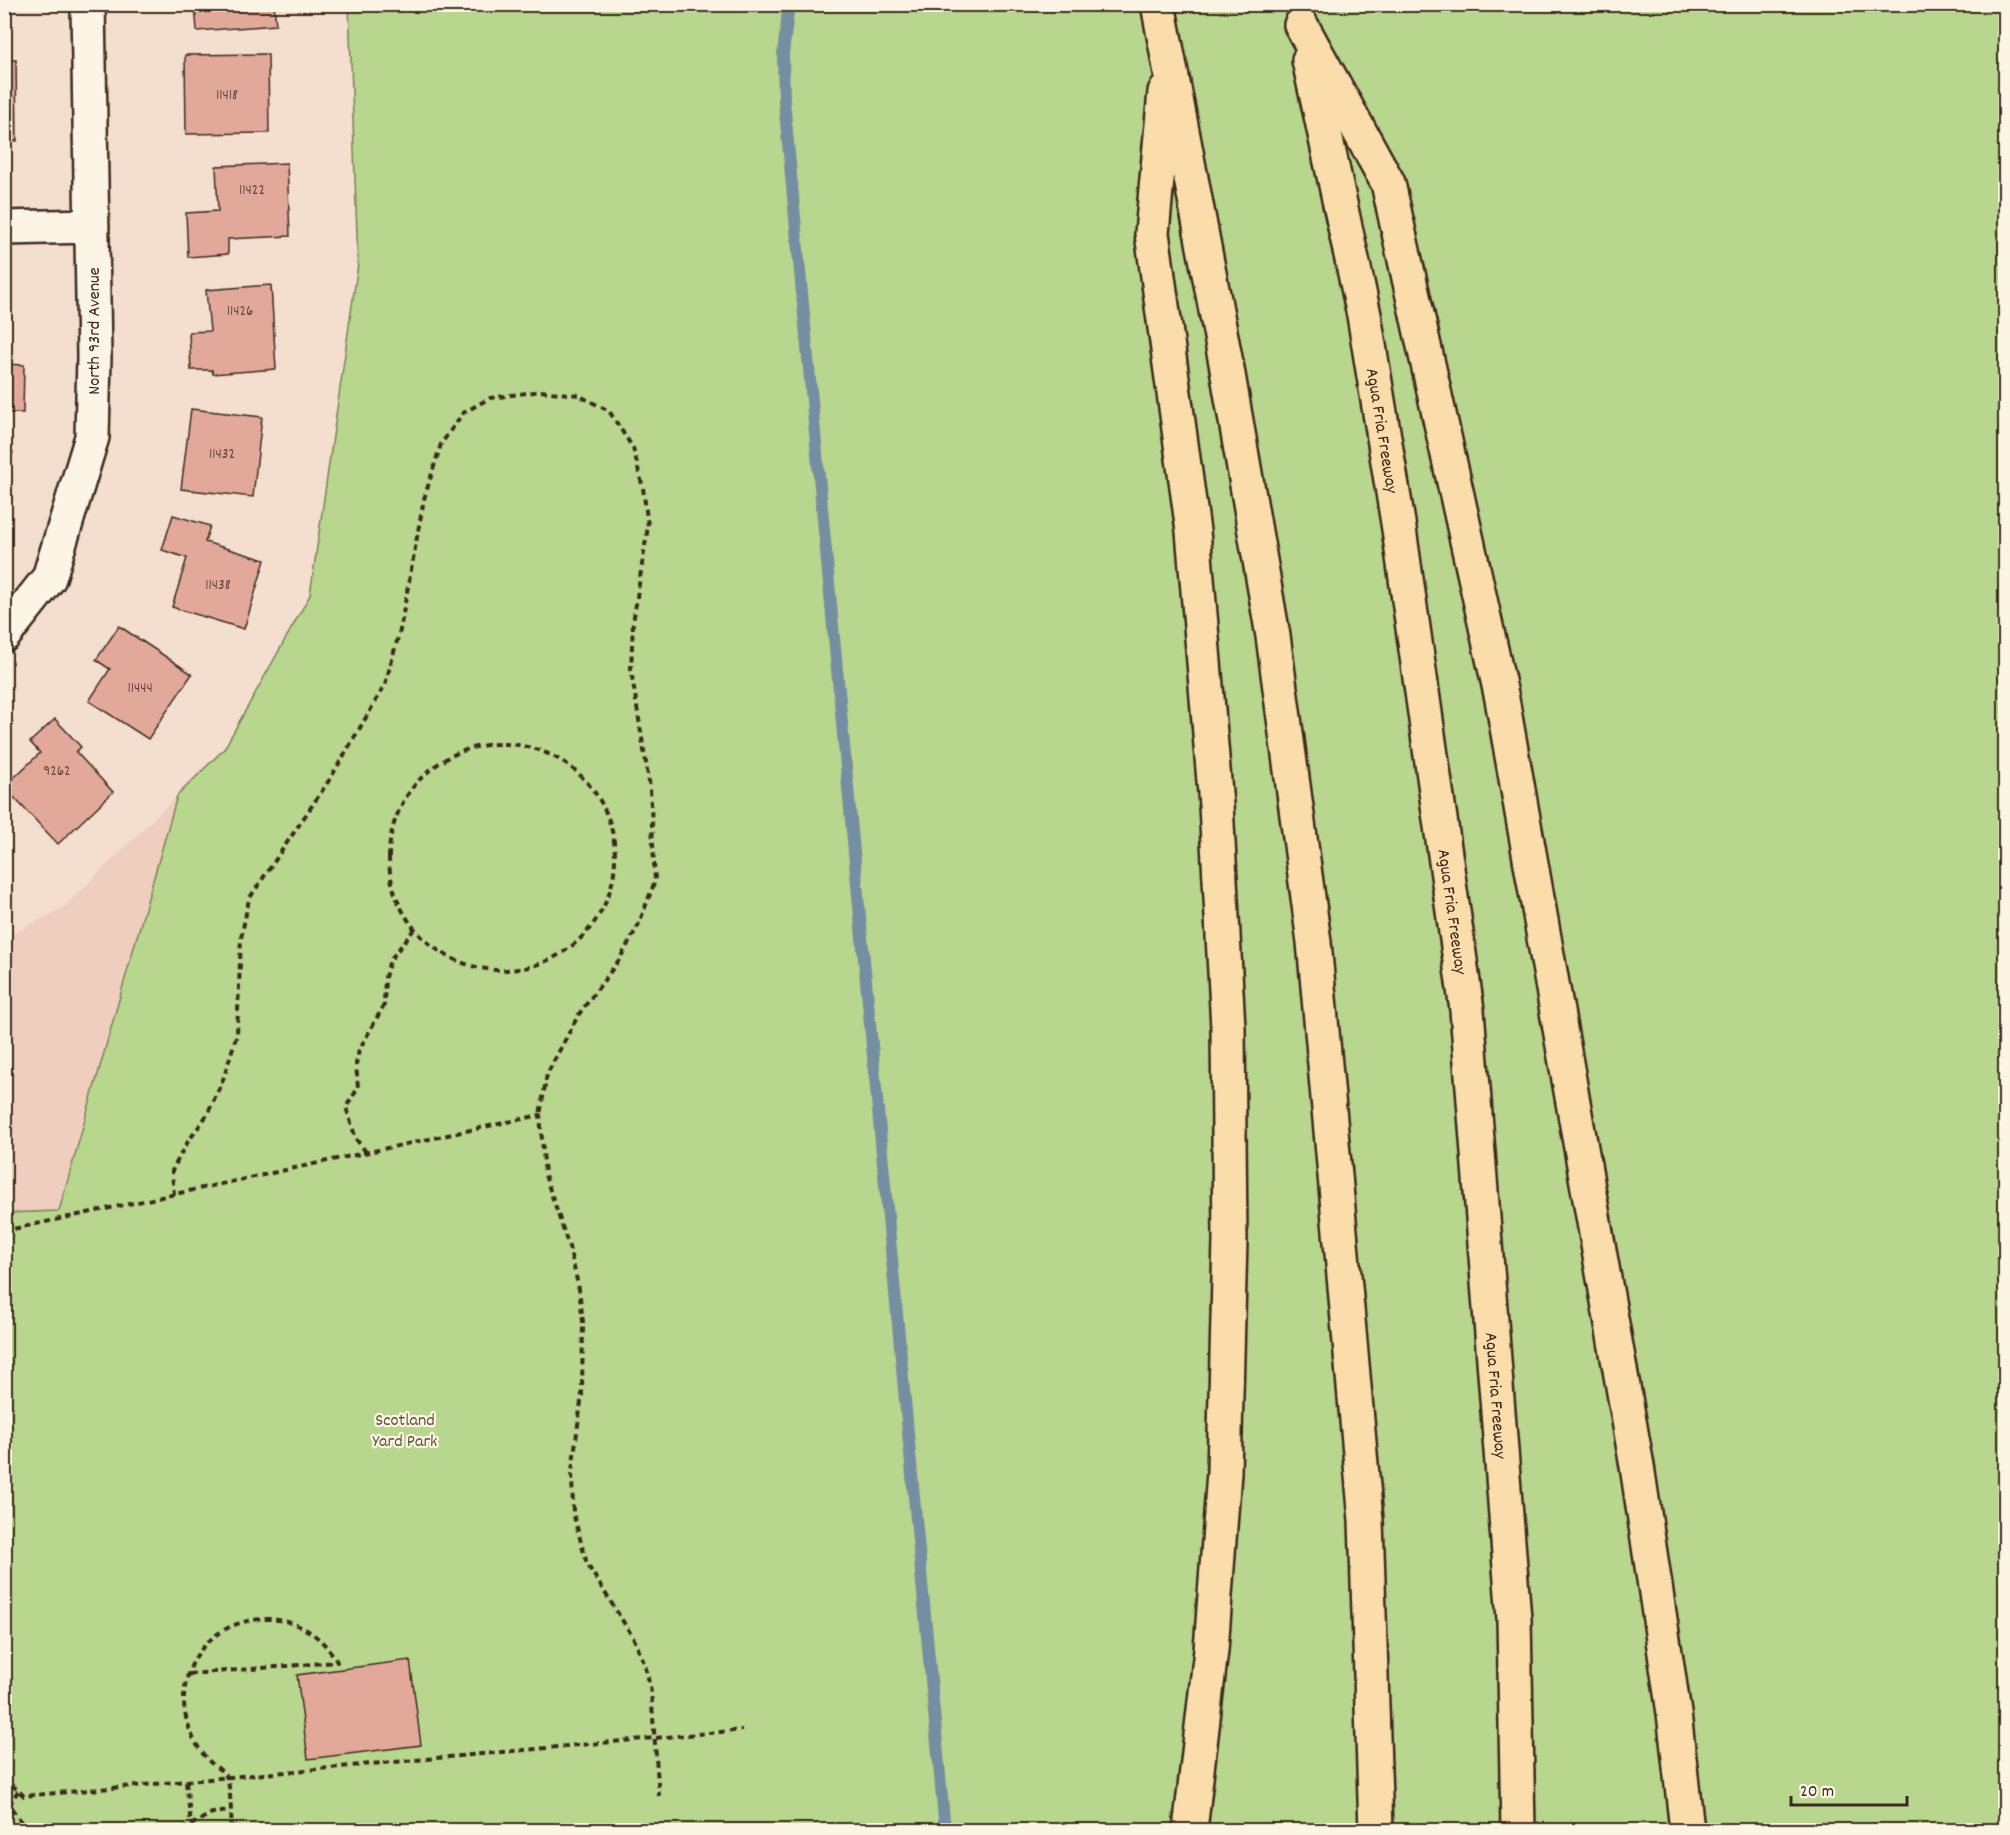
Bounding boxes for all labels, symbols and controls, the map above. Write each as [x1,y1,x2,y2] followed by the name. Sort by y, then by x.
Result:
[216,85,238,107] house number: 11418
[239,180,265,202] house number: 11422
[83,267,108,395] street label: North 93rd Avenue
[227,301,253,323] house number: 11426
[1358,367,1403,496] street label: Agua Fria Freeway
[209,444,235,466] house number: 11432
[205,575,231,597] house number: 11438
[127,678,153,700] house number: 11444
[43,761,71,783] house number: 9262
[1429,847,1472,977] street label: Agua Fria Freeway
[1477,1332,1512,1460] street label: Agua Fria Freeway
[373,1409,437,1455] park label: Scotland Yard Park
[1791,1769,1906,1807] scale bar
[1800,1780,1834,1805] text: 20 m

